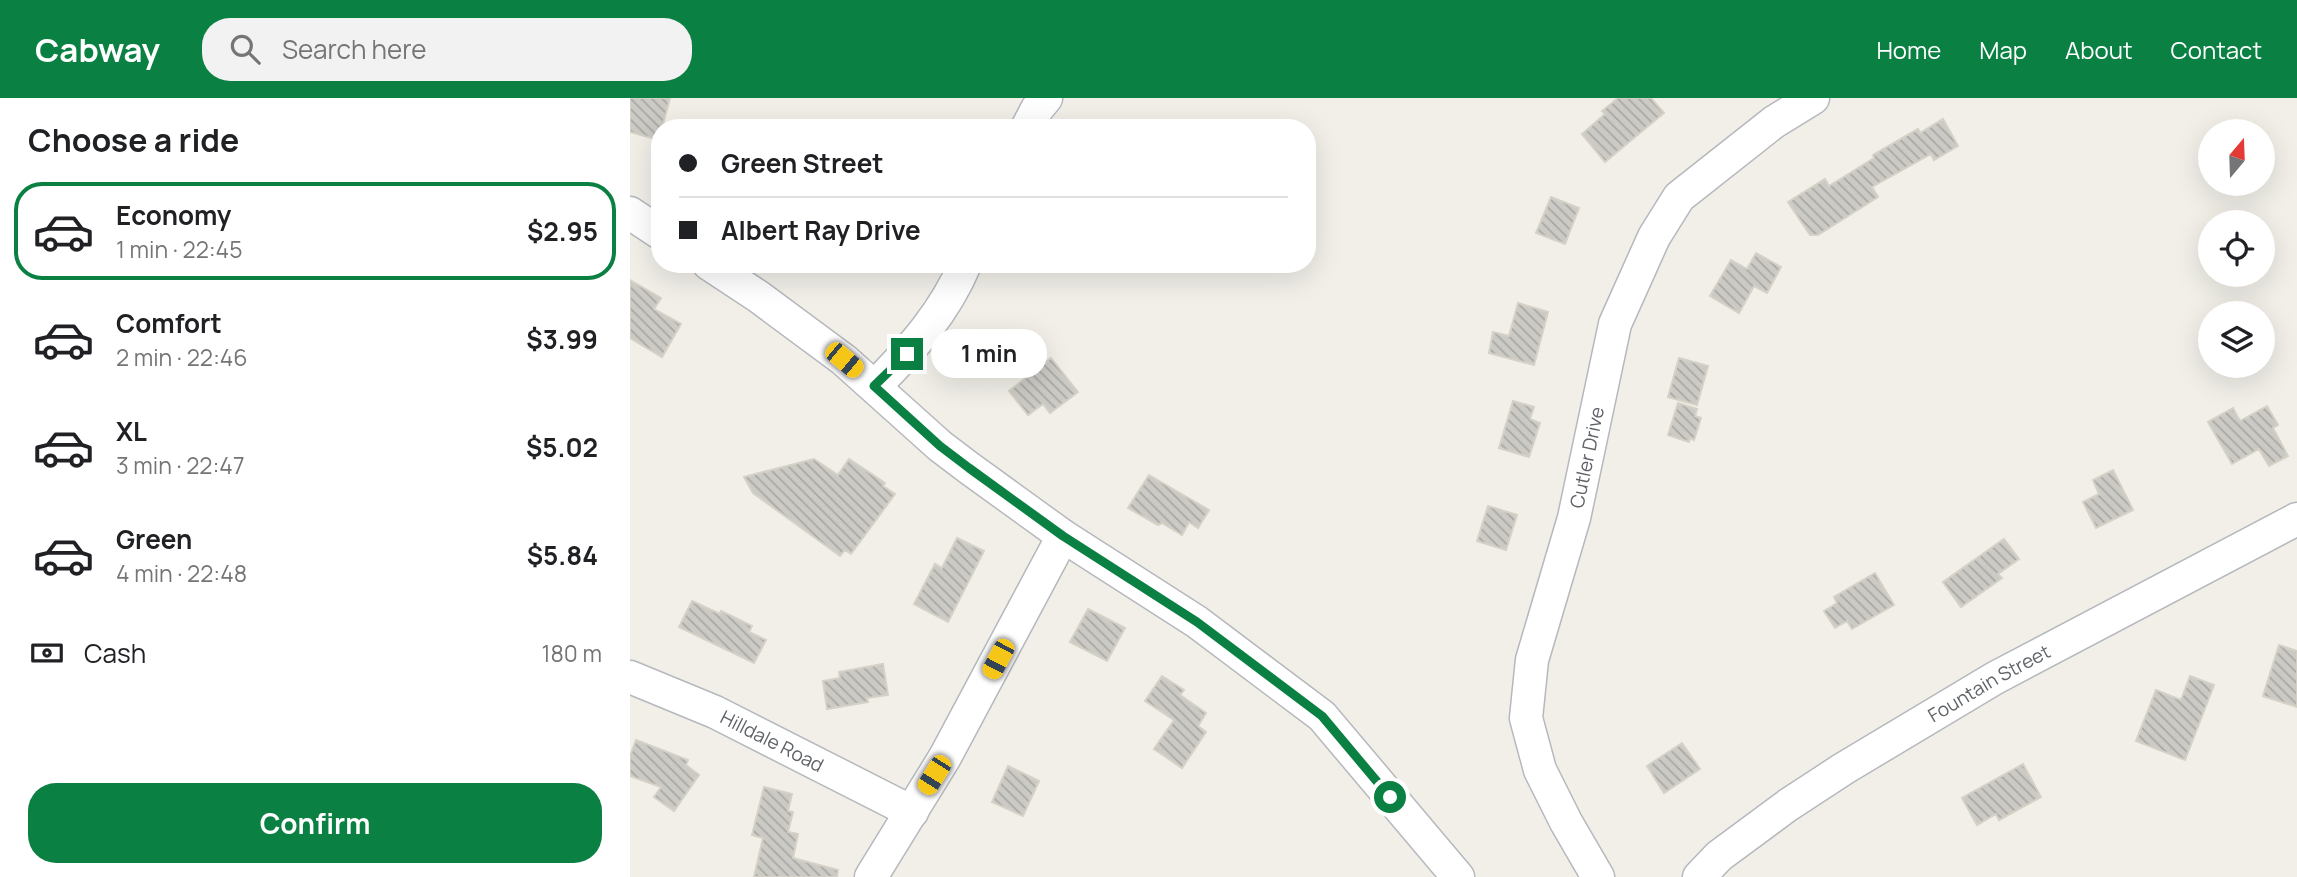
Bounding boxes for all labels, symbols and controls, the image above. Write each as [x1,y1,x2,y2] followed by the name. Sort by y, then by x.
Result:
[202,18,692,81] search box
[35,27,160,72] text: Cabway
[226,30,264,68] icon: search
[282,31,427,67] text: Search here
[1876,33,1941,66] text: Home
[1979,33,2027,66] text: Map
[2065,33,2133,66] text: About
[2171,33,2262,66] text: Contact
[28,118,239,162] text: Choose a ride
[2198,119,2275,196] north arrow
[2198,119,2275,378] map controls
[721,145,884,181] text: Green Street
[116,197,231,233] text: Economy
[32,200,95,263] icon: car
[2198,210,2275,287] button: locate
[721,212,921,248] text: Albert Ray Drive
[527,213,598,249] text: $2.95
[116,233,242,265] text: 1 min · 22:45
[2198,301,2275,378] button: layers
[116,305,222,341] text: Comfort
[32,308,95,371] icon: car
[526,321,598,357] text: $3.99
[932,330,1047,378] callout: 1 min
[961,337,1017,369] text: 1 min
[822,338,867,382] car
[891,338,923,370] route end
[116,341,248,373] text: 2 min · 22:46
[1563,404,1610,511] street label: Cutler Drive
[116,413,147,449] text: XL
[32,416,95,479] icon: car
[526,429,598,465] text: $5.02
[116,449,244,481] text: 3 min · 22:47
[116,521,192,557] text: Green
[32,524,95,587] icon: car
[527,537,598,573] text: $5.84
[116,557,247,589] text: 4 min · 22:48
[28,634,66,672] icon: cash
[84,635,146,671] text: Cash
[979,636,1018,682] car
[542,637,602,669] text: 180 m
[1923,638,2055,728] street label: Fountain Street
[716,704,828,778] street label: Hilldale Road
[914,752,955,798] car
[1374,781,1406,813] route start
[28,783,602,863] button: Confirm

